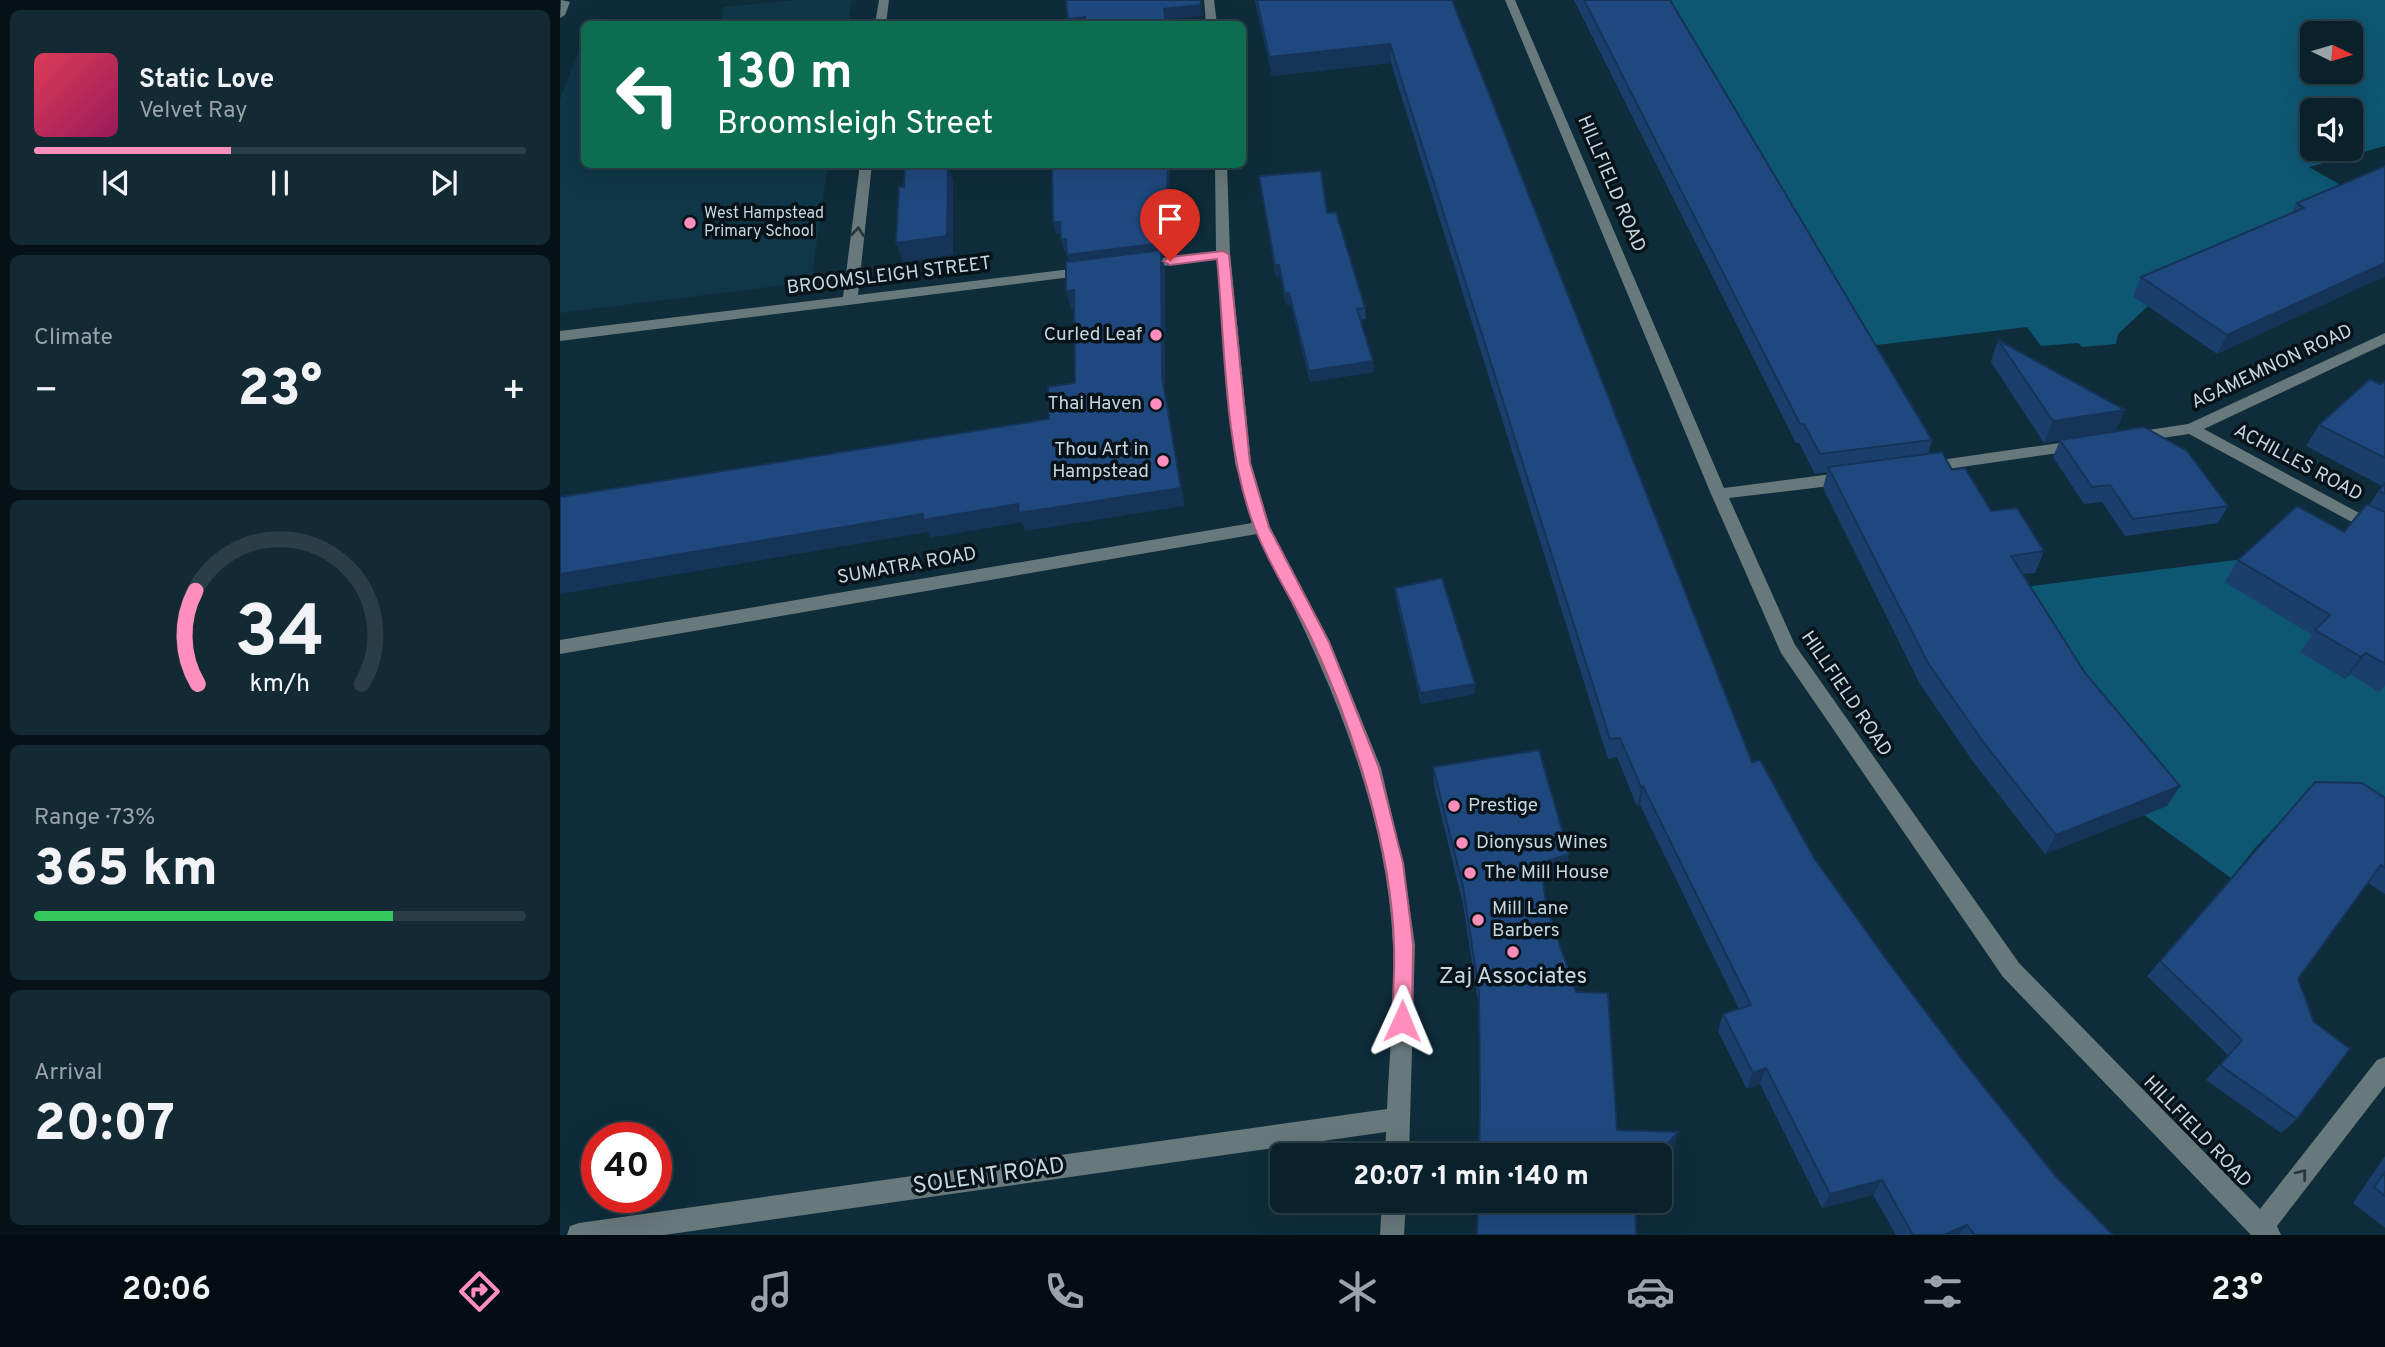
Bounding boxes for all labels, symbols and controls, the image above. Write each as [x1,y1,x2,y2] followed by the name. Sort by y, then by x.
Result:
[2300,21,2362,84] north arrow
[2300,21,2363,161] map controls
[717,44,853,106] text: 130 m
[602,49,693,140] icon: left
[139,64,274,97] text: Static Love
[139,97,247,126] text: Velvet Ray
[2300,98,2363,161] button: sound
[717,105,993,145] text: Broomsleigh Street
[1571,112,1651,256] street label: HILLFIELD ROAD
[97,164,135,202] icon: previous
[261,164,299,202] icon: pause
[425,164,463,202] icon: next
[1140,189,1200,261] pin
[1151,200,1189,238] icon: arrive
[704,204,824,242] place label: West Hampstead Primary School
[682,215,698,231] marker: West Hampstead Primary School
[850,227,865,238] one-way arrow
[785,252,993,300] street label: BROOMSLEIGH STREET
[2188,319,2356,415] street label: AGAMEMNON ROAD
[1044,323,1143,347] place label: Curled Leaf
[34,324,113,353] text: Climate
[1148,327,1164,343] marker: Curled Leaf
[238,358,322,424] text: 23°
[34,368,59,417] text: −
[501,368,526,417] text: +
[1047,392,1142,416] place label: Thai Haven
[1148,396,1164,412] marker: Thai Haven
[2230,419,2366,507] street label: ACHILLES ROAD
[1052,438,1149,484] place label: Thou Art in Hampstead
[1155,453,1171,469] marker: Thou Art in Hampstead
[835,542,979,590] street label: SUMATRA ROAD
[235,590,325,682] text: 34
[1795,627,1897,761] street label: HILLFIELD ROAD
[250,668,310,700] text: km/h
[1468,794,1538,818] place label: Prestige
[1446,798,1462,814] marker: Prestige
[34,804,155,833] text: Range · 73%
[1476,831,1608,855] place label: Dionysus Wines
[1454,835,1470,851] marker: Dionysus Wines
[34,838,218,904] text: 365 km
[1484,861,1609,885] place label: The Mill House
[1462,865,1478,881] marker: The Mill House
[1492,897,1569,943] place label: Mill Lane Barbers
[1470,912,1486,928] marker: Mill Lane Barbers
[1505,944,1521,960] marker: Zaj Associates
[1439,963,1587,992] place label: Zaj Associates
[1365,984,1439,1058] position arrow
[34,1059,103,1088] text: Arrival
[2138,1071,2256,1193] street label: HILLFIELD ROAD
[34,1093,175,1159] text: 20:07
[581,1122,672,1213] speed limit sign: 40
[911,1152,1067,1202] street label: SOLENT ROAD
[1353,1161,1589,1194] text: 20:07 · 1 min · 140 m
[2294,1169,2307,1181] one-way arrow
[455,1267,504,1316] icon: directions
[747,1267,796,1316] icon: music
[1040,1267,1089,1316] icon: phone
[1333,1267,1382,1316] icon: climate
[1626,1267,1675,1316] icon: car
[1918,1267,1967,1316] icon: filters
[122,1271,211,1311] text: 20:06
[2211,1271,2263,1311] text: 23°

